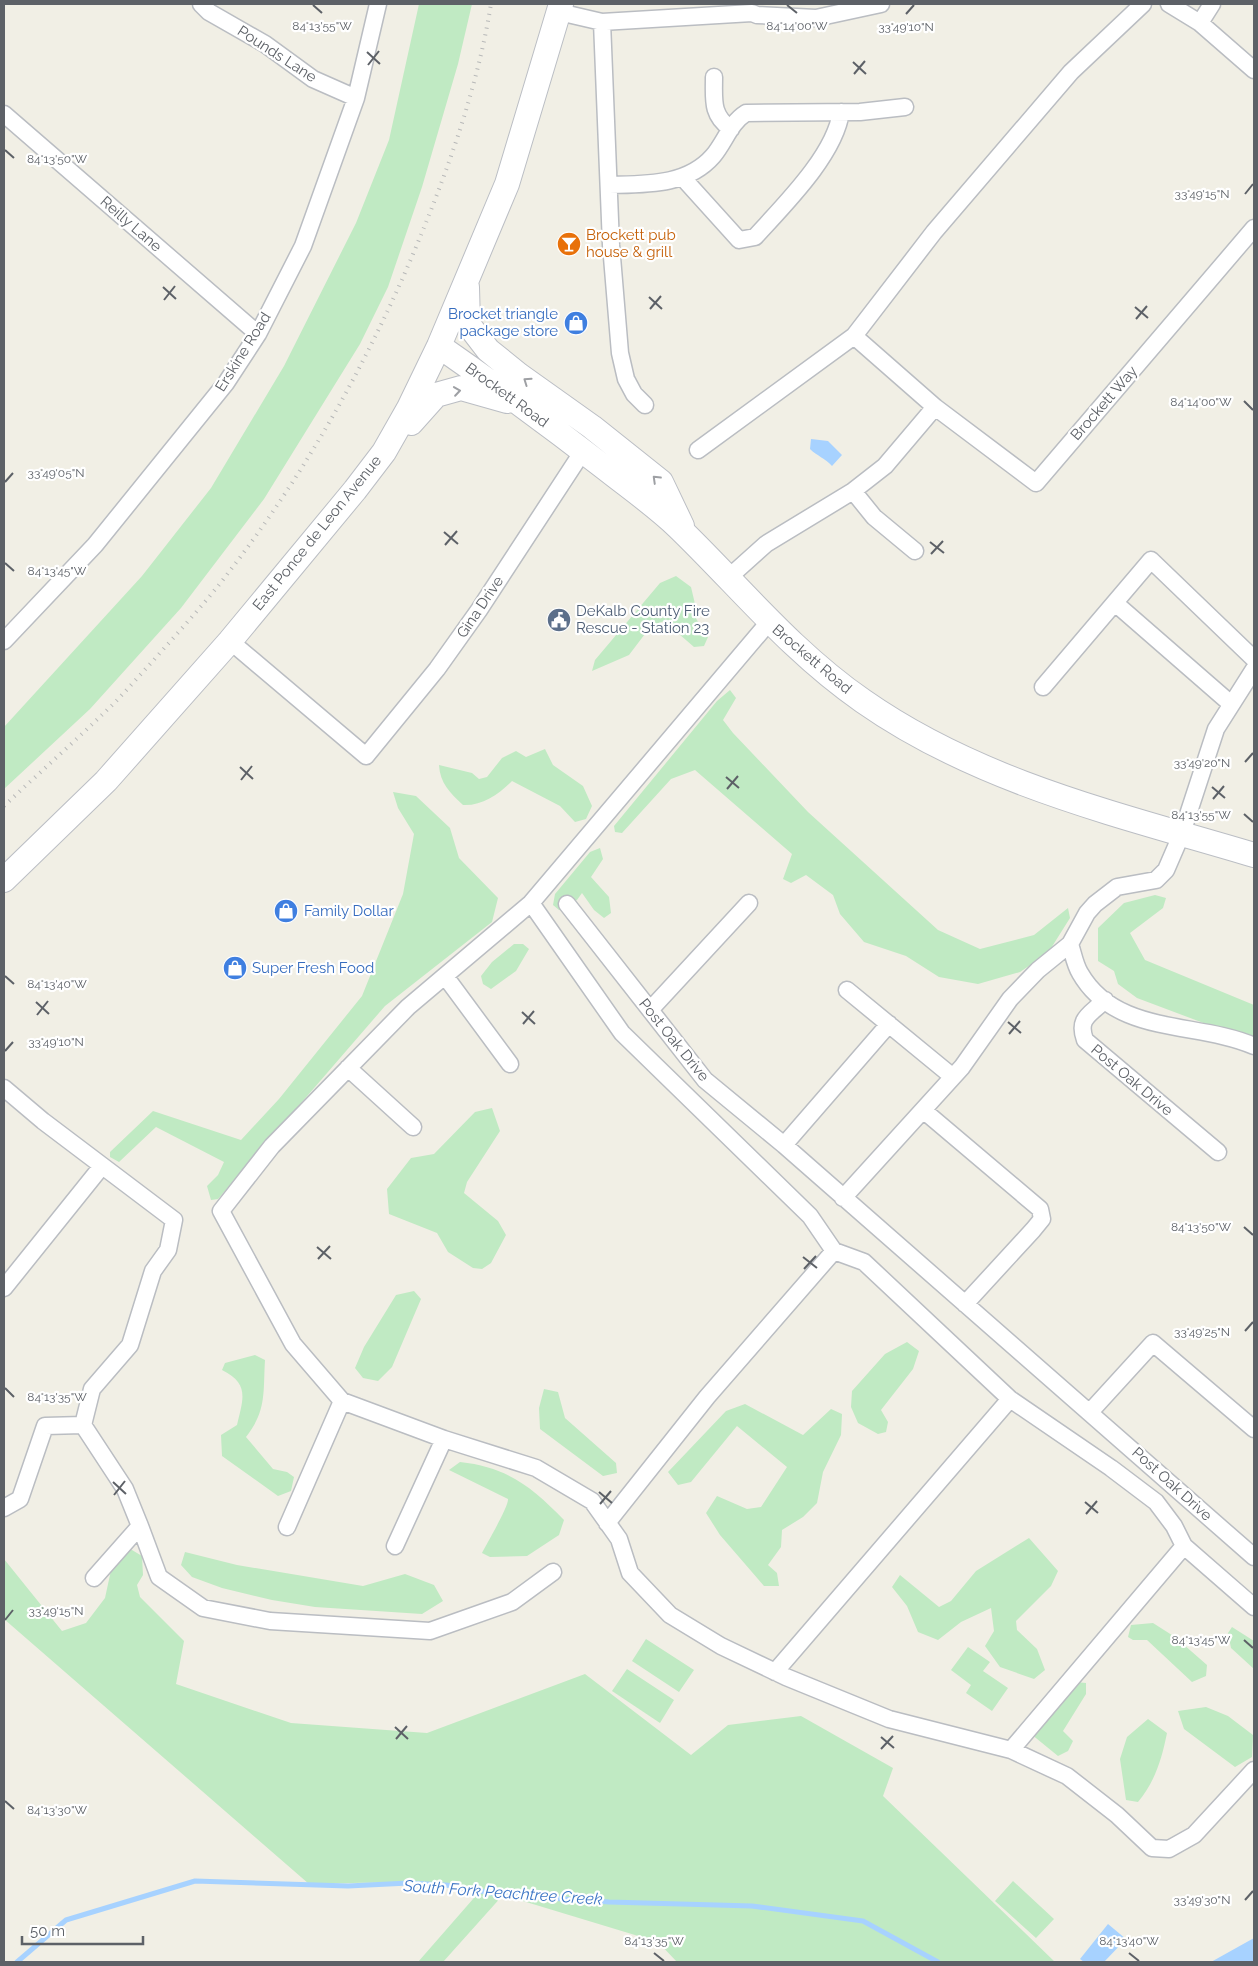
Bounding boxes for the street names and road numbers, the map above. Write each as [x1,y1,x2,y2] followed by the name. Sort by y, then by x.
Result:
[234,22,320,86] street label: Pounds Lane
[97,192,166,256] street label: Reilly Lane
[211,309,275,395] street label: Erskine Road
[462,359,552,431] street label: Brockett Road
[1067,362,1141,444] street label: Brockett Way
[249,452,385,614] street label: East Ponce de Leon Avenue
[453,573,507,641] street label: Gina Drive
[769,621,855,697] street label: Brockett Road
[635,995,713,1085] street label: Post Oak Drive
[1087,1041,1177,1120] street label: Post Oak Drive
[1128,1443,1216,1525] street label: Post Oak Drive

